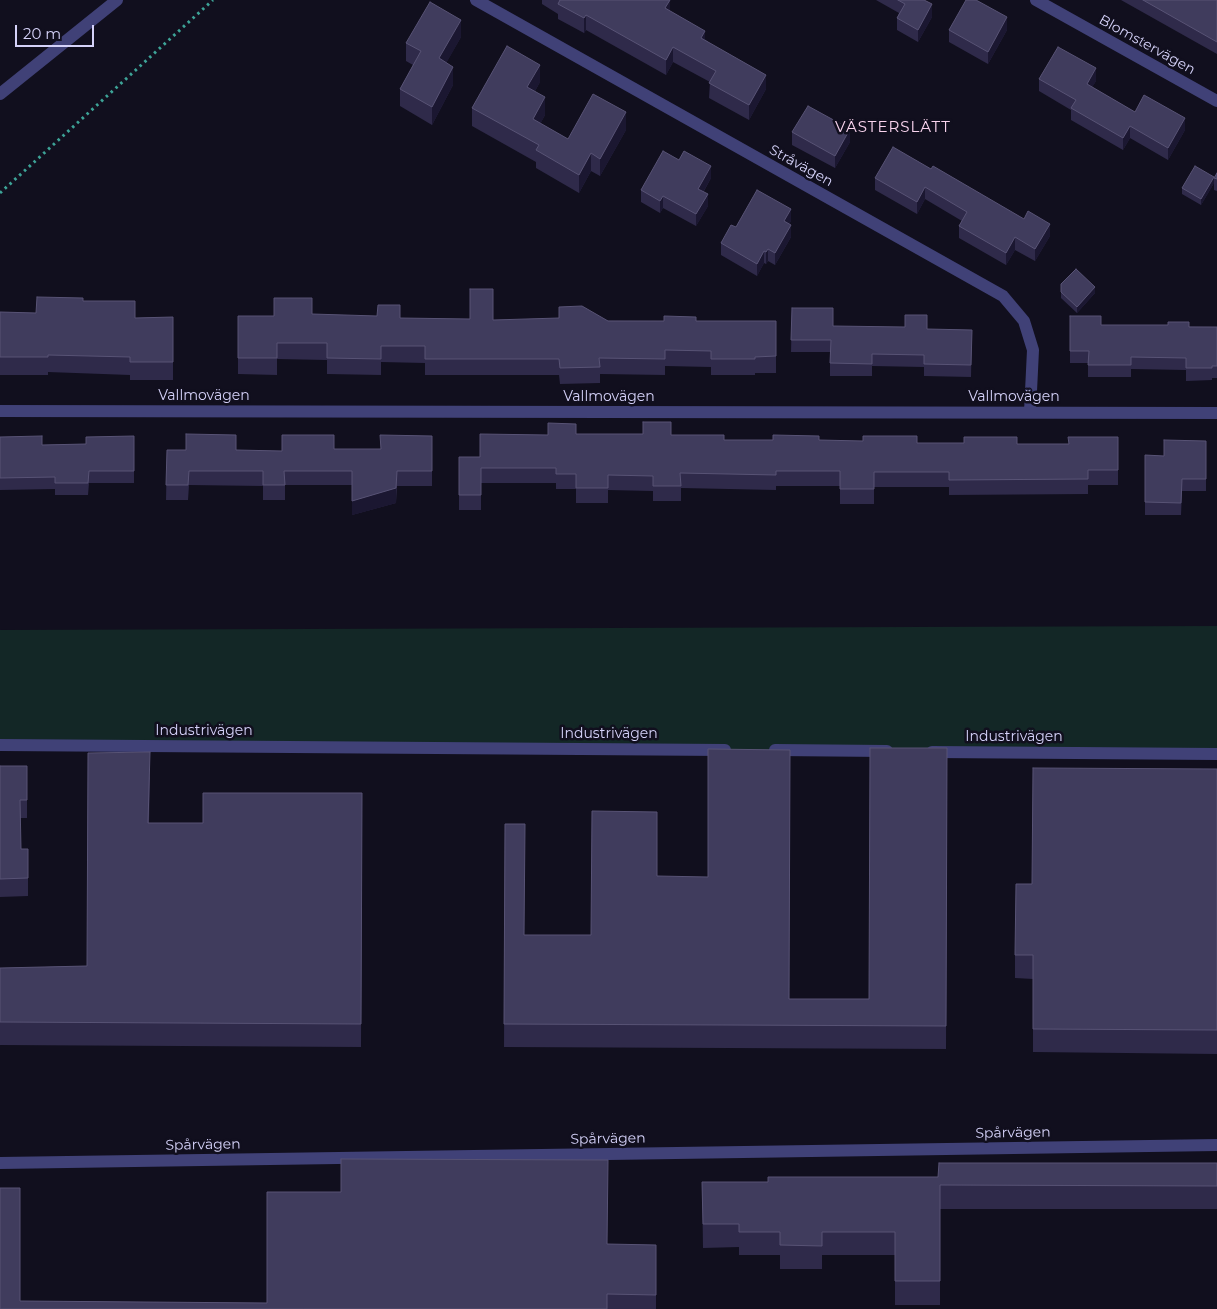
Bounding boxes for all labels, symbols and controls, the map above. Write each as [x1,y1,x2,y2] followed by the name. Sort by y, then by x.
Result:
[1096,12,1198,78] street label: Blomstervägen
[18,15,96,47] scale bar
[23,24,61,43] text: 20 m
[834,119,952,137] district label: VÄSTERSLÄTT
[766,142,836,190] street label: Stråvägen
[158,388,250,404] street label: Vallmovägen
[563,389,655,405] street label: Vallmovägen
[968,389,1060,405] street label: Vallmovägen
[155,723,253,739] street label: Industrivägen
[560,726,658,742] street label: Industrivägen
[965,729,1063,745] street label: Industrivägen
[975,1124,1051,1142] street label: Spårvägen
[570,1130,646,1148] street label: Spårvägen
[165,1136,241,1154] street label: Spårvägen

